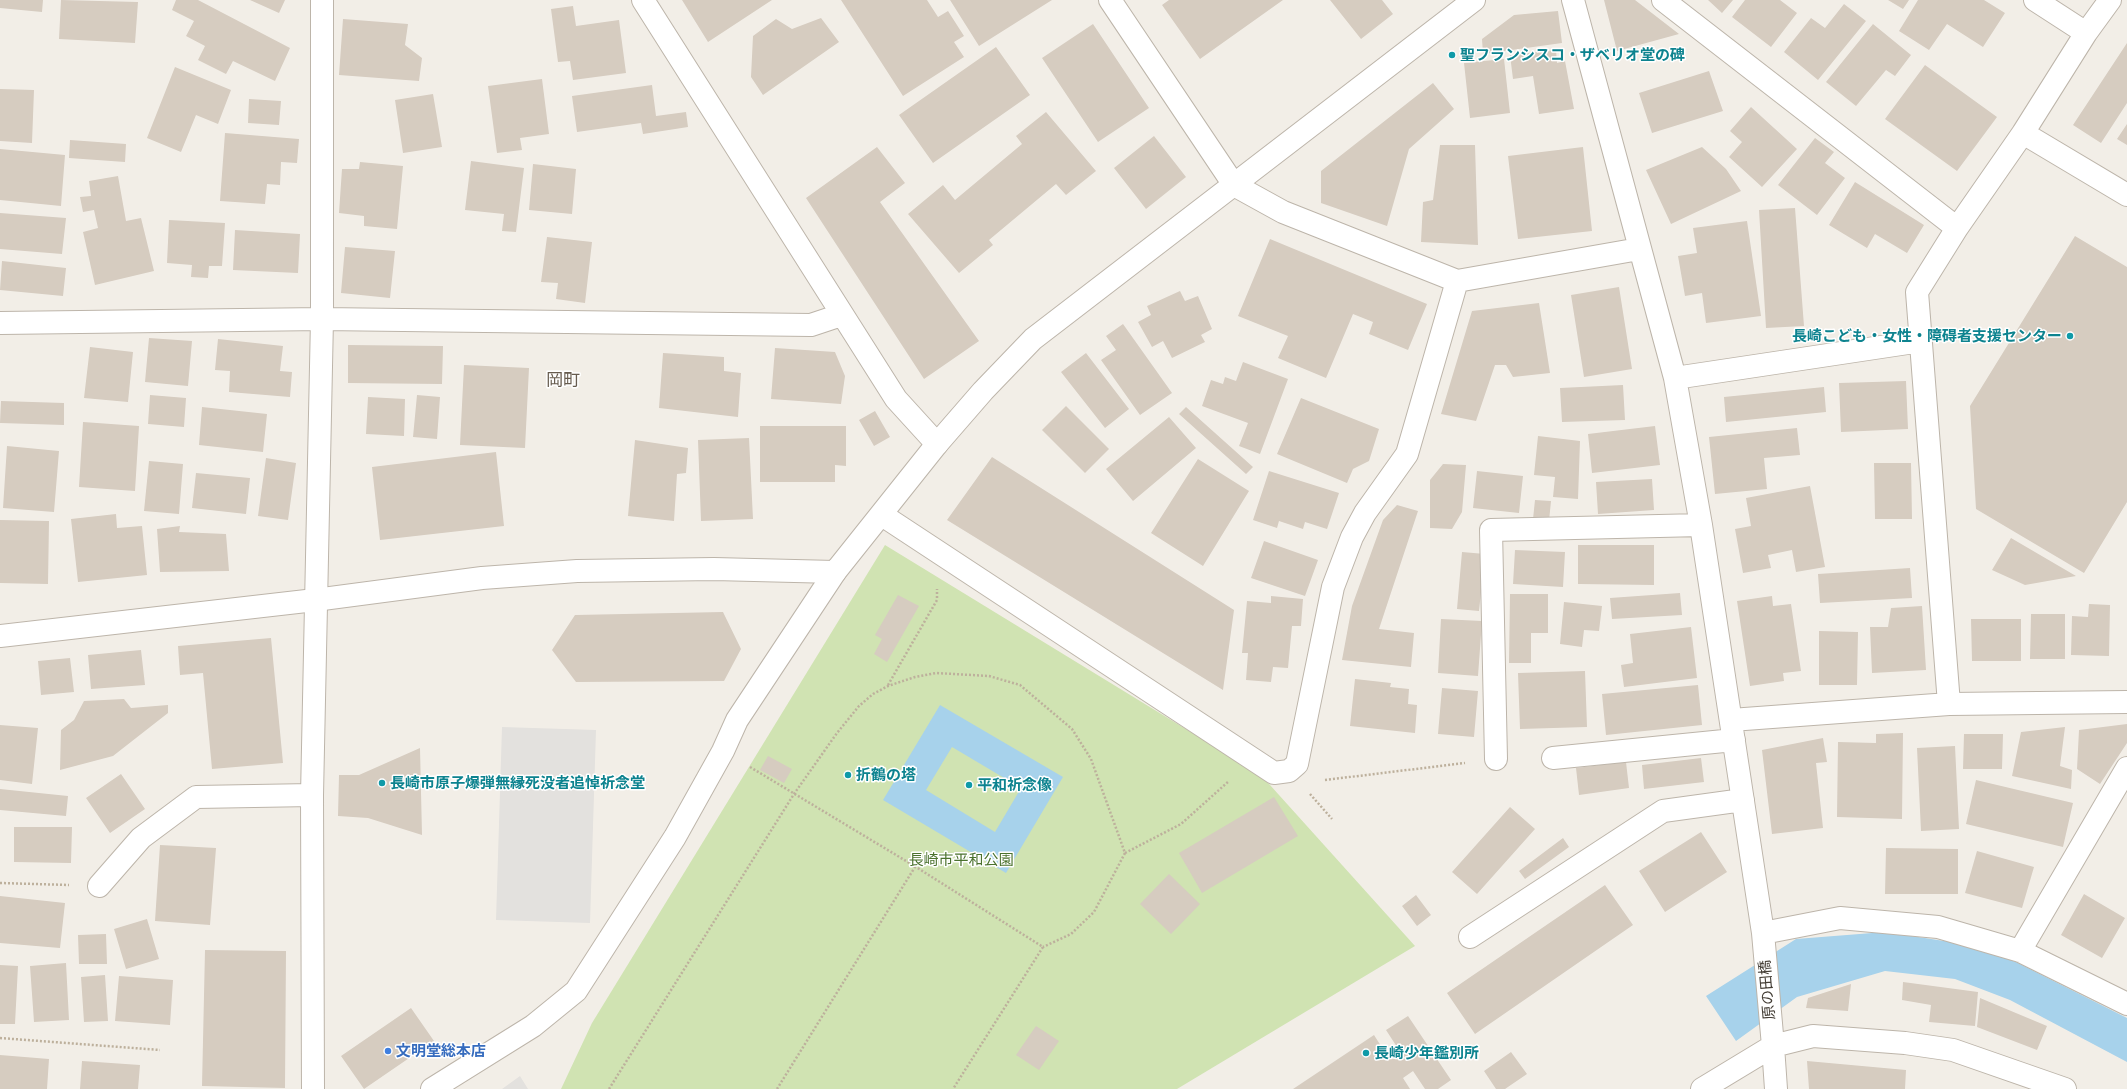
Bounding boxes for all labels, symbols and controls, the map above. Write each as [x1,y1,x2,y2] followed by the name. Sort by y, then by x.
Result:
[1460,46,1685,64] place label: 聖フランシスコ・ザベリオ堂の碑
[1447,50,1457,60] marker: 聖フランシスコ・ザベリオ堂の碑
[1792,327,2062,345] place label: 長崎こども・女性・障碍者支援センター
[2065,331,2075,341] marker: 長崎こども・女性・障碍者支援センター
[546,370,580,390] district label: 岡町
[856,766,916,784] place label: 折鶴の塔
[843,770,853,780] marker: 折鶴の塔
[390,774,645,792] place label: 長崎市原子爆弾無縁死没者追悼祈念堂
[977,776,1052,794] place label: 平和祈念像
[377,778,387,788] marker: 長崎市原子爆弾無縁死没者追悼祈念堂
[964,780,974,790] marker: 平和祈念像
[909,851,1013,869] park label: 長崎市平和公園
[1755,959,1779,1021] street label: 原の田橋
[396,1042,486,1060] place label: 文明堂総本店
[1374,1044,1479,1062] place label: 長崎少年鑑別所
[383,1046,393,1056] marker: 文明堂総本店
[1361,1048,1371,1058] marker: 長崎少年鑑別所

